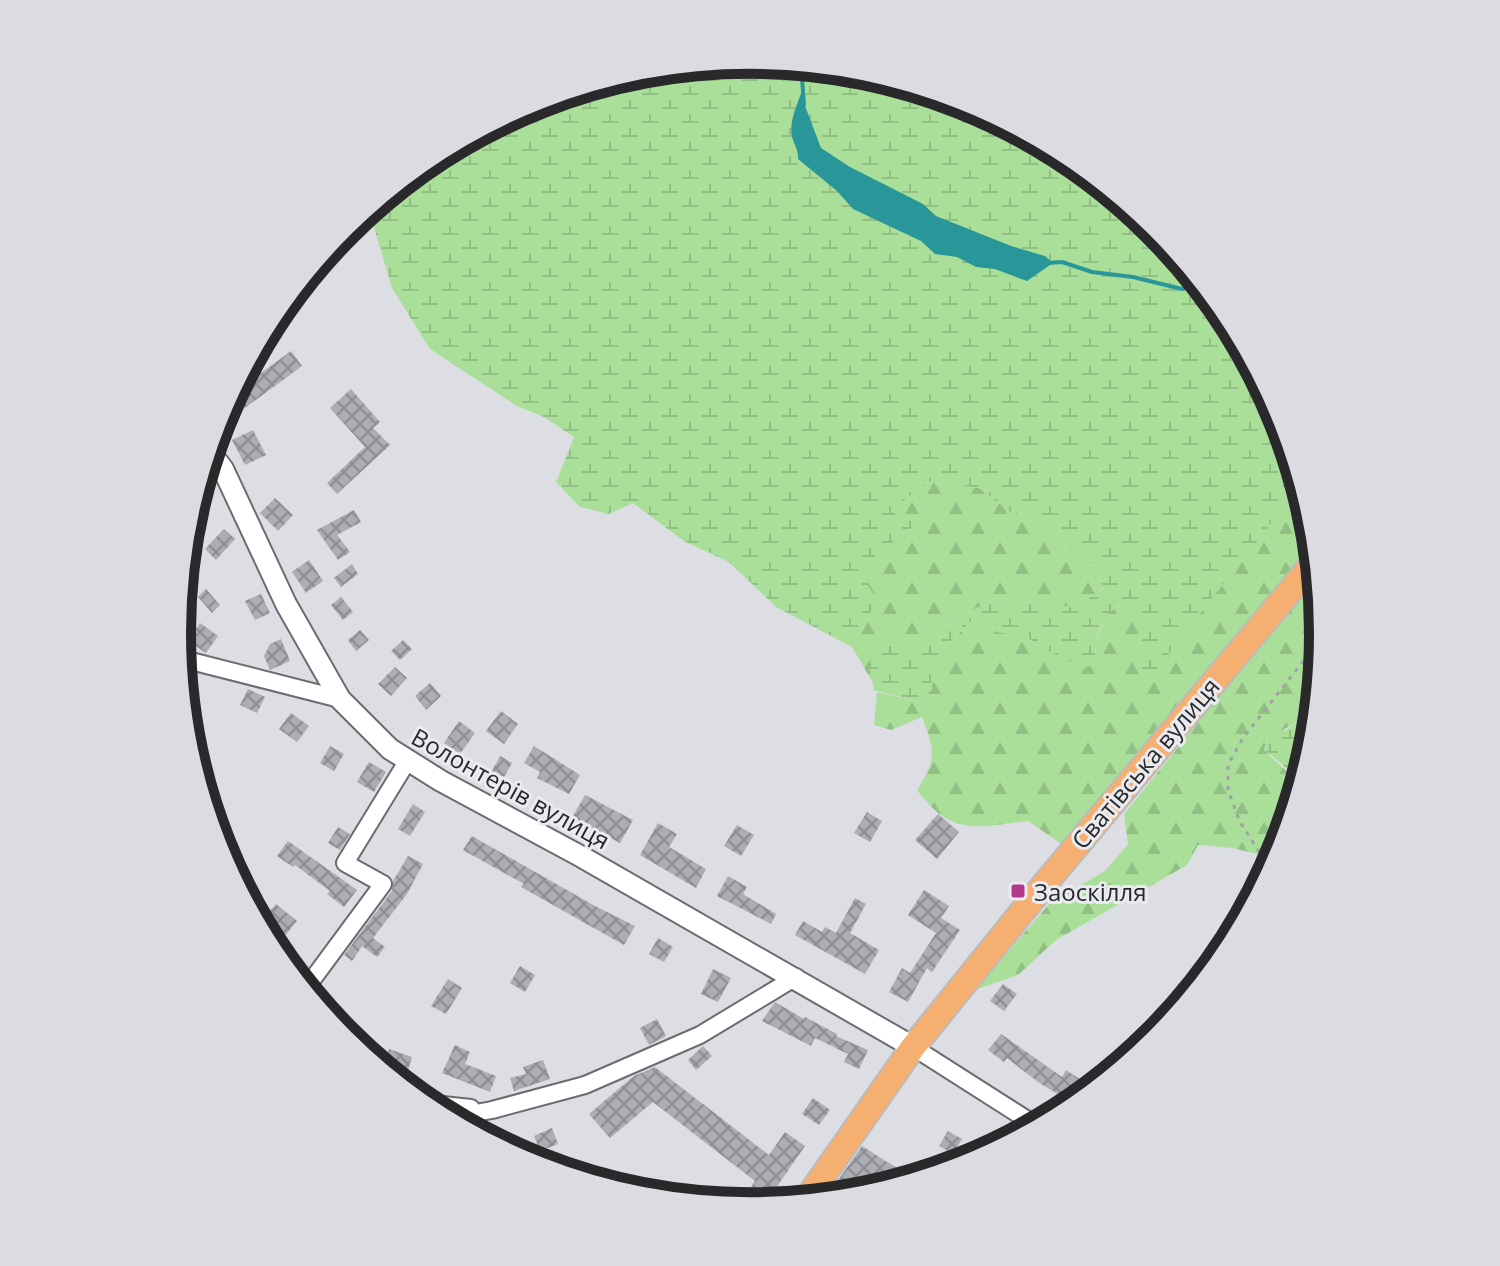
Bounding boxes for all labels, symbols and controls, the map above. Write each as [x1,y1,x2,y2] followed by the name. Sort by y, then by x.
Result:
[1064,670,1226,856] street label: Сватівська вулиця
[406,720,616,856] street label: Волонтерів вулиця
[1034,875,1146,908] place label: Заоскілля
[1009,882,1027,900] marker: Заоскілля

